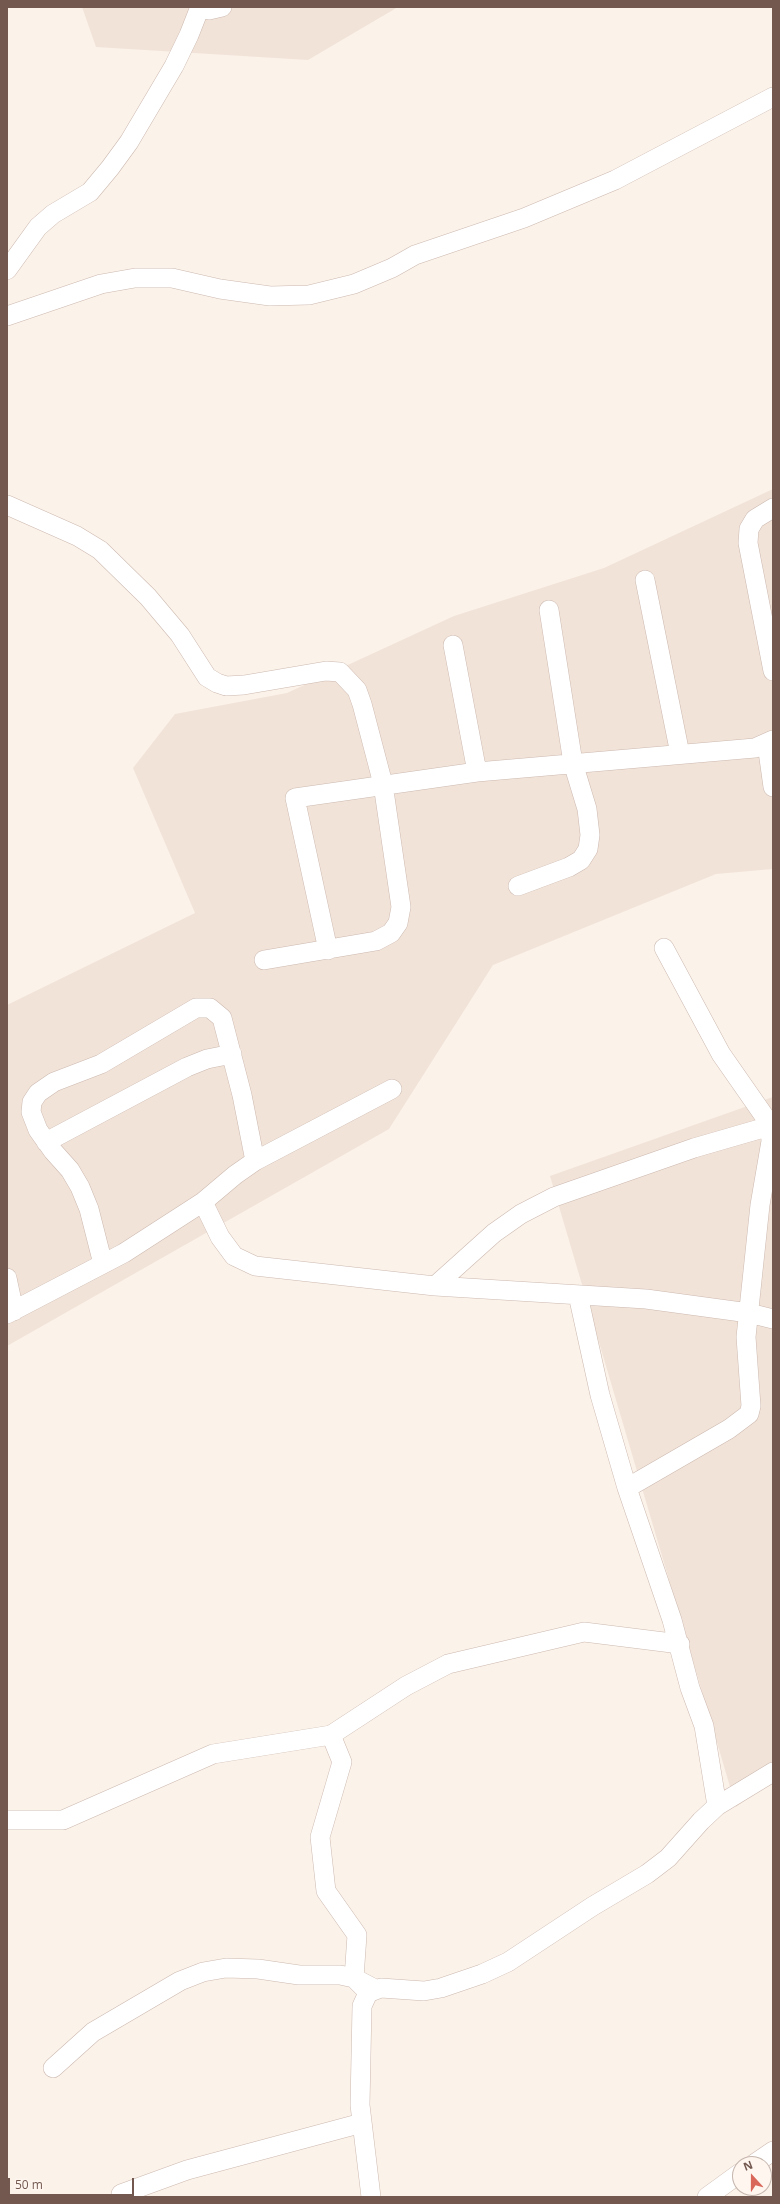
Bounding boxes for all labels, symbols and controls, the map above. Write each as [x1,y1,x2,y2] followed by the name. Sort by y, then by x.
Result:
[732,2156,772,2196] north arrow
[741,2157,755,2174] text: N
[10,2170,136,2196] scale bar
[15,2176,43,2193] text: 50 m

